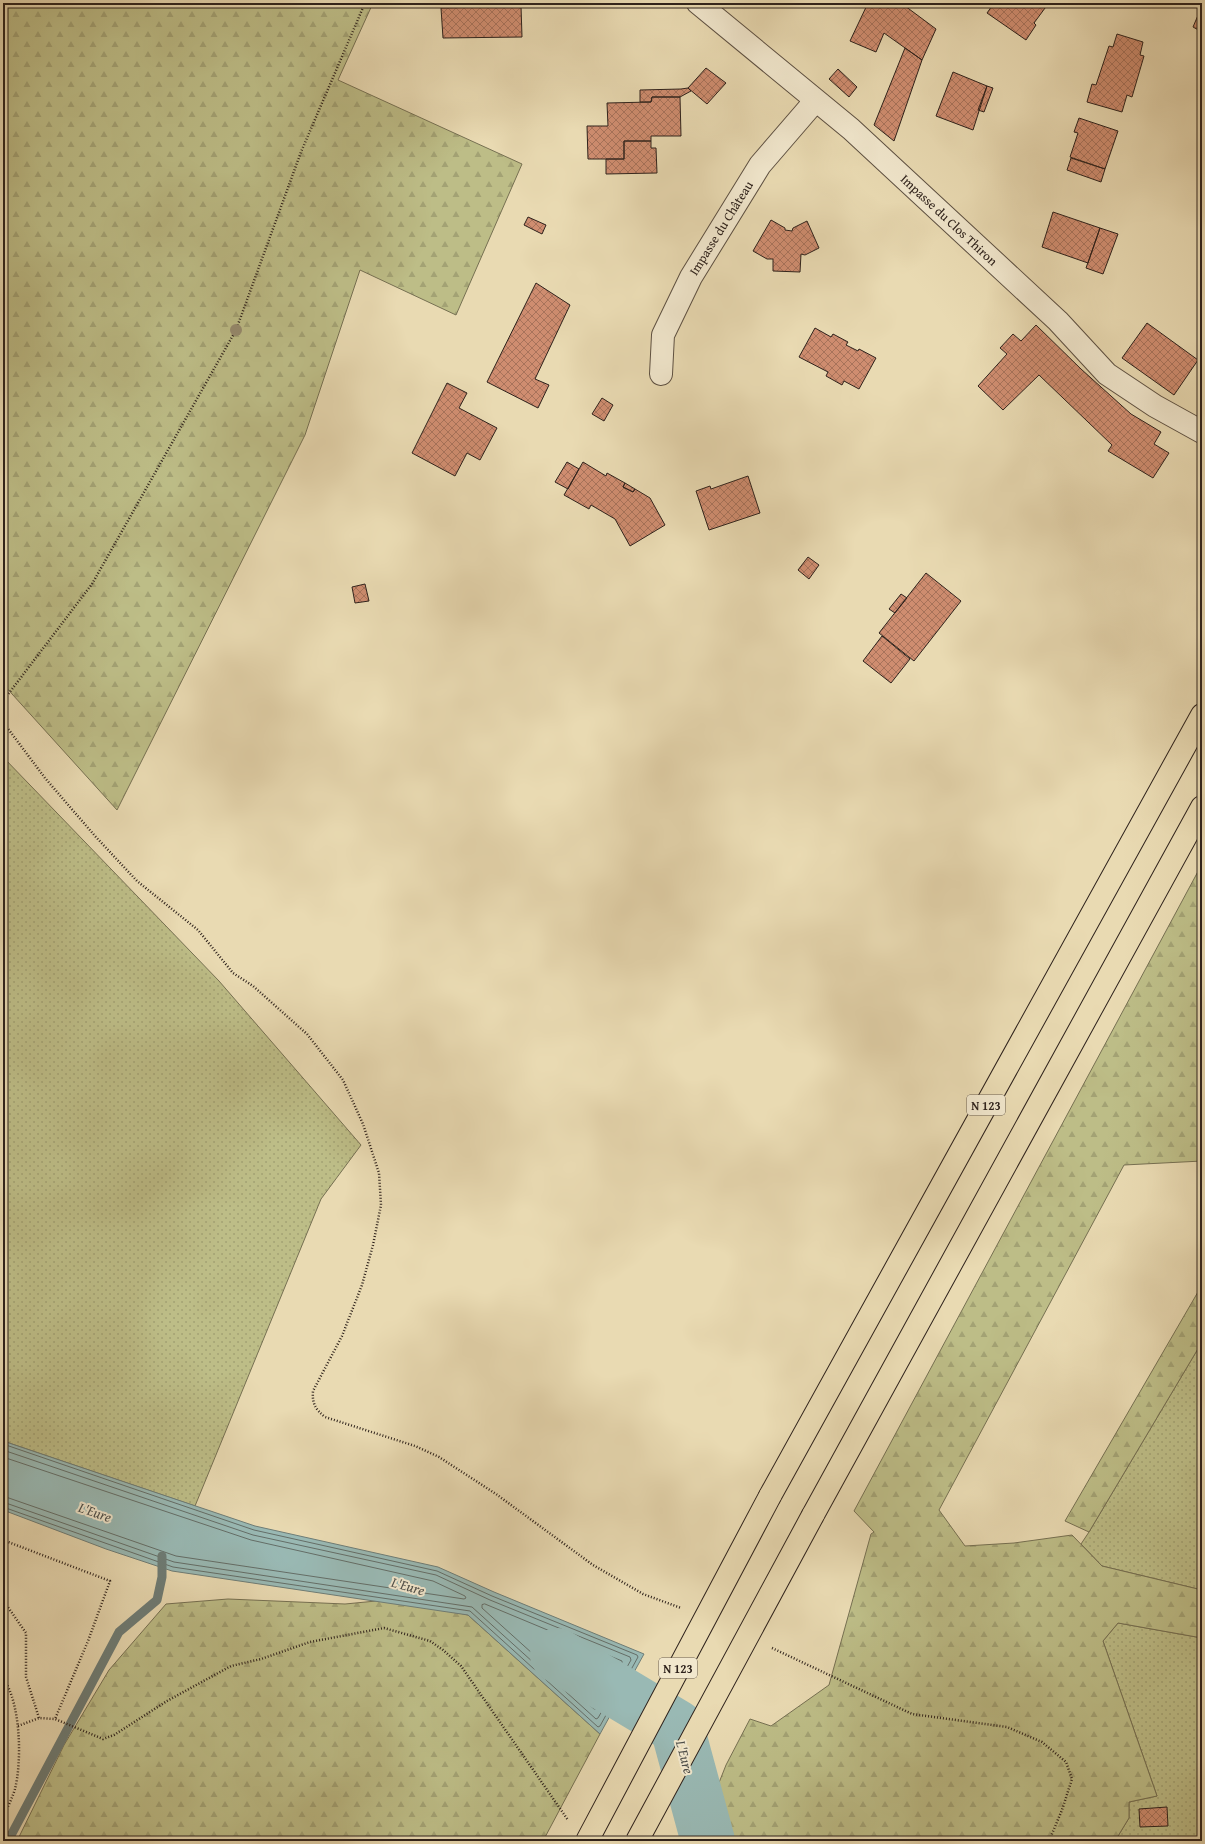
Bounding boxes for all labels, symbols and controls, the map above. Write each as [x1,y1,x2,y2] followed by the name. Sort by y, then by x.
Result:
[896,170,1002,271] street label: Impasse du Clos Thiron
[684,177,758,279] street label: Impasse du Château
[967,1095,1005,1115] road number: N 123
[75,1497,115,1527] water label: L'Eure
[388,1571,427,1600] water label: L'Eure
[659,1658,697,1678] road number: N 123
[671,1737,699,1776] water label: L'Eure

